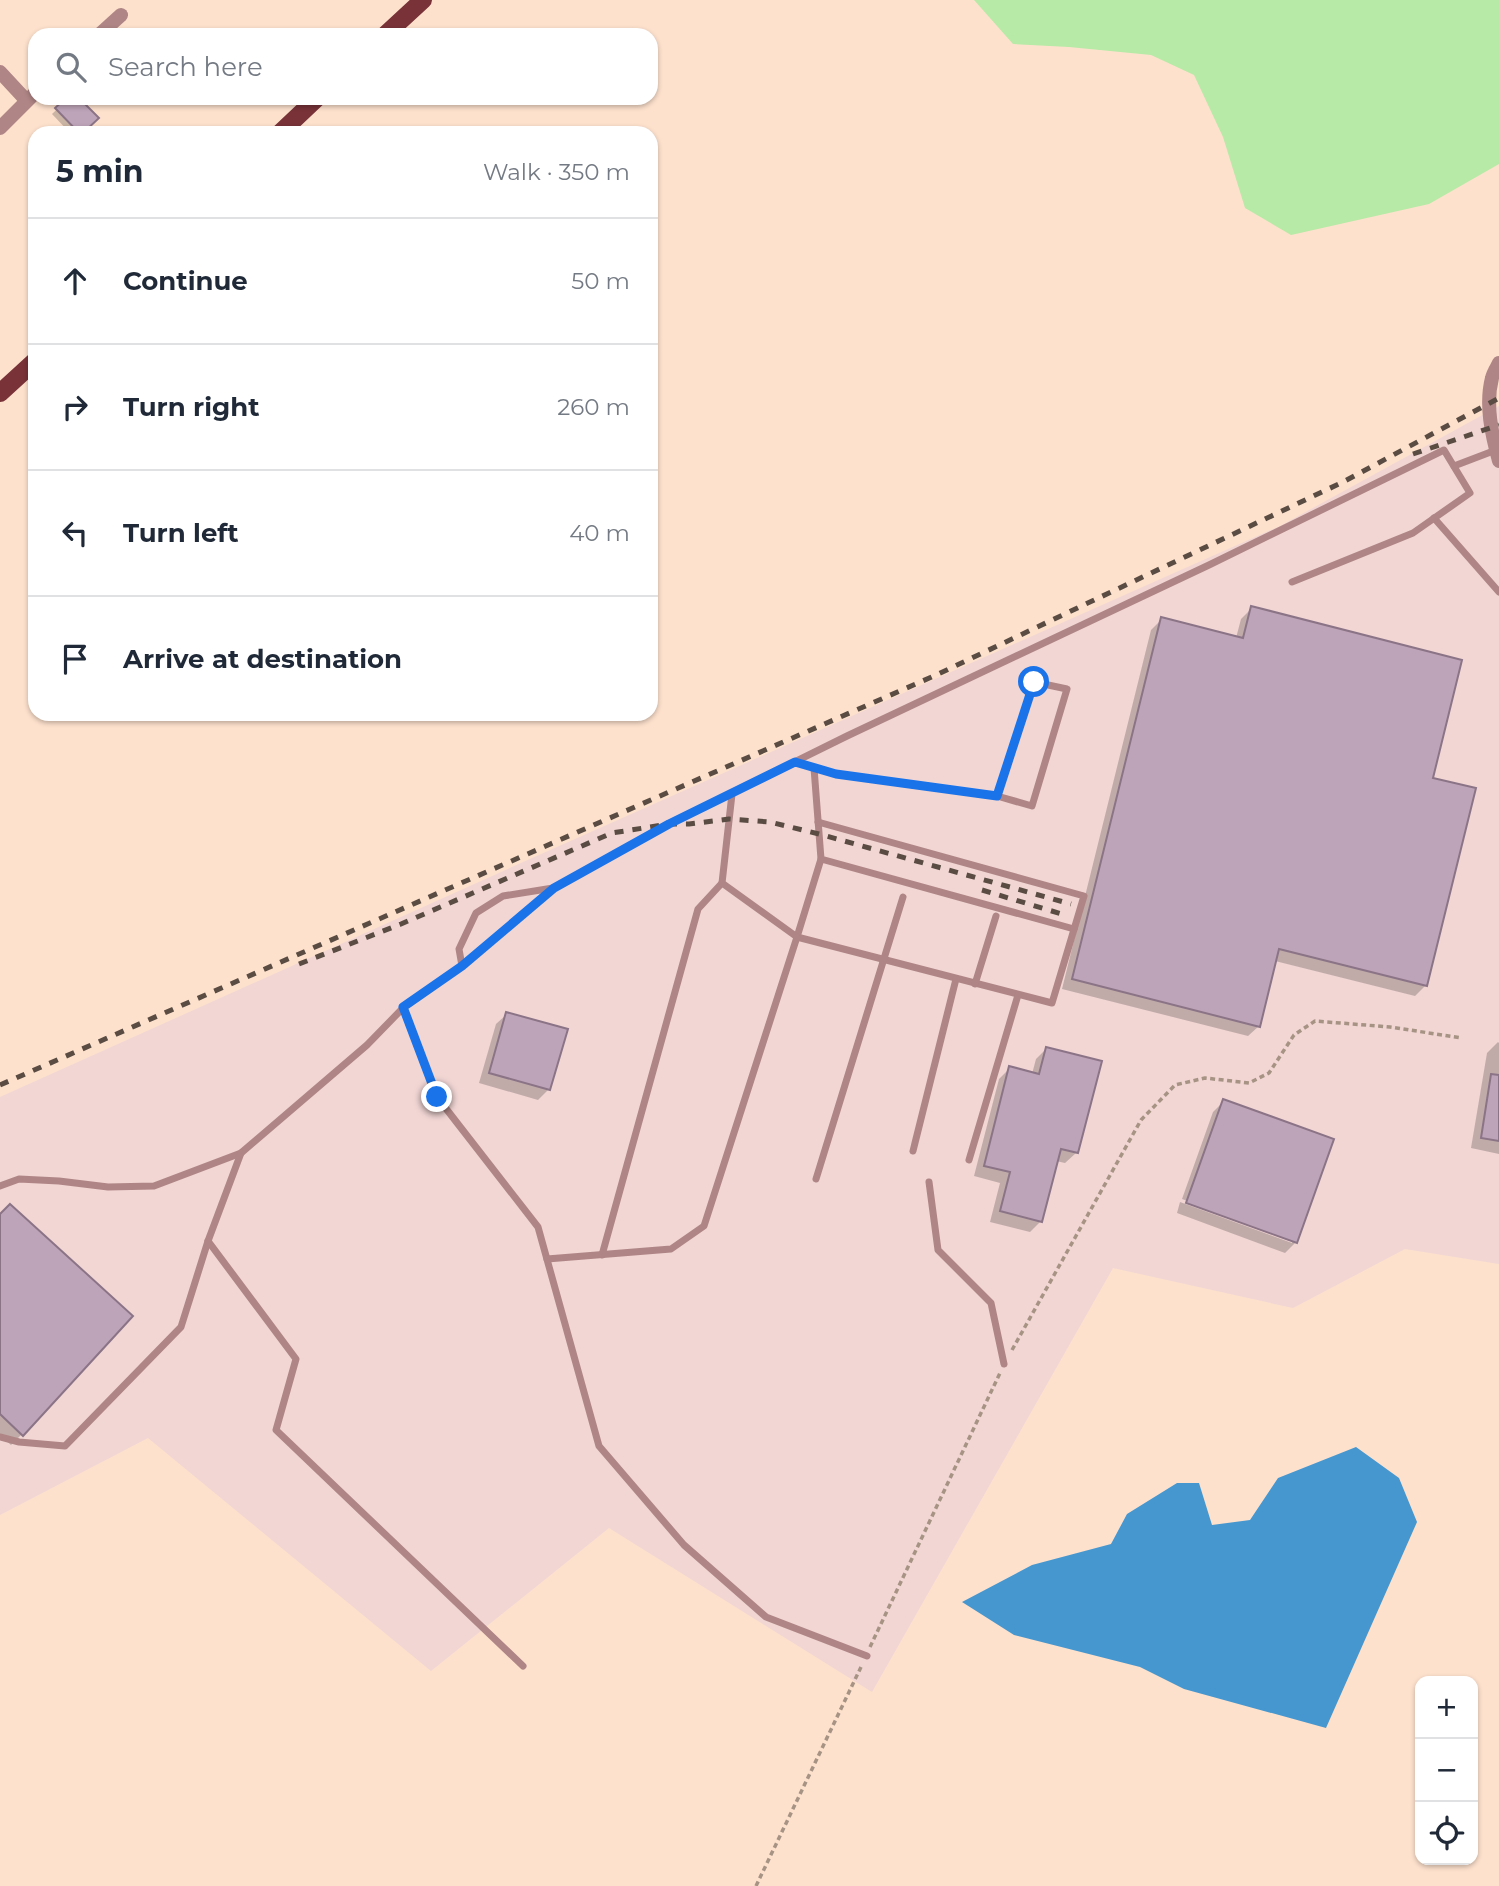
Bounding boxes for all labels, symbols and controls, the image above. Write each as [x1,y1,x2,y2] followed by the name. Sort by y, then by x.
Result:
[28,28,658,105] search box
[52,48,90,86] icon: search
[108,51,263,83] text: Search here
[56,153,144,190] text: 5 min
[483,158,630,186] text: Walk · 350 m
[56,262,94,300] icon: ahead
[123,265,248,297] text: Continue
[571,267,630,295] text: 50 m
[56,388,94,426] icon: right
[123,391,259,423] text: Turn right
[557,393,630,421] text: 260 m
[56,514,94,552] icon: left
[123,517,239,549] text: Turn left
[569,519,630,547] text: 40 m
[56,640,94,678] icon: arrive
[123,643,402,675] text: Arrive at destination
[1018,666,1049,697] route start
[421,1081,452,1112] route end
[1415,1676,1478,1865] map controls
[1415,1676,1478,1739] button: +
[1415,1739,1478,1802] button: −
[1415,1802,1478,1865] button: locate

